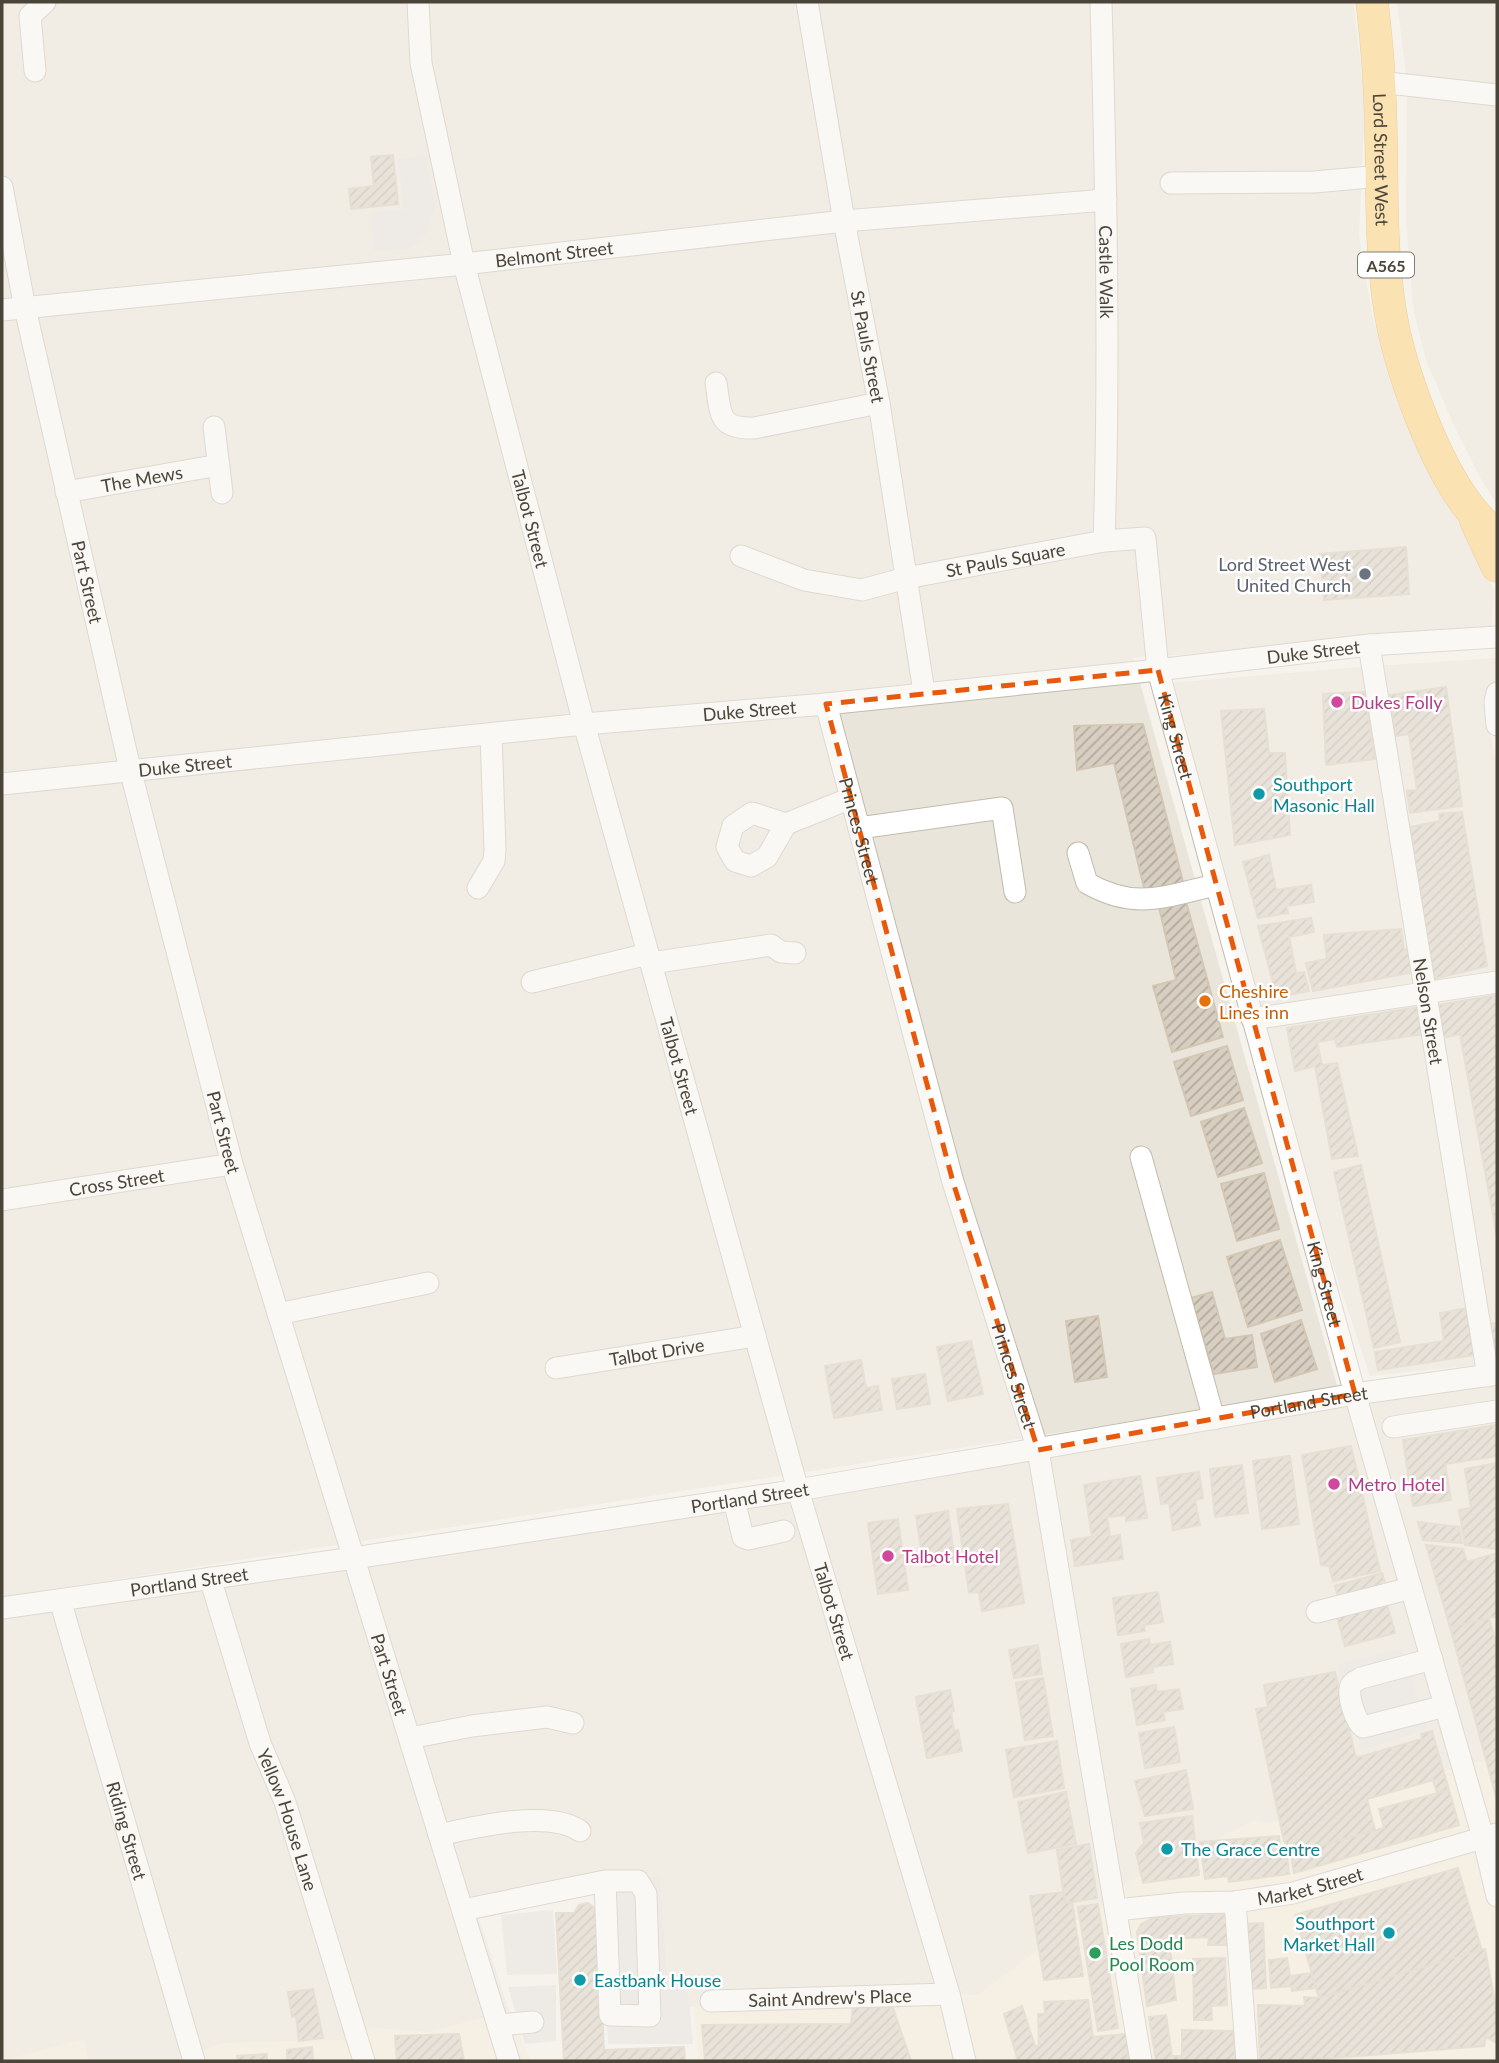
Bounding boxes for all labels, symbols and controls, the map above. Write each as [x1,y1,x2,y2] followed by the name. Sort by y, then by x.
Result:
[1369,93,1394,227] street label: Lord Street West
[1095,225,1118,319] street label: Castle Walk
[494,236,615,271] street label: Belmont Street
[1358,252,1414,278] road number: A565
[847,289,890,405] street label: St Pauls Street
[99,461,185,497] street label: The Mews
[507,467,554,571] street label: Talbot Street
[944,537,1067,581] street label: St Pauls Square
[67,538,108,626] street label: Part Street
[1218,553,1352,596] place label: Lord Street West United Church
[1357,566,1373,582] marker: Lord Street West United Church
[1265,635,1362,668] street label: Duke Street
[1154,691,1198,782] street label: King Street
[1351,691,1443,713] place label: Dukes Folly
[1329,694,1345,710] marker: Dukes Folly
[702,695,798,725] street label: Duke Street
[137,749,233,781] street label: Duke Street
[1273,773,1375,816] place label: Southport Masonic Hall
[835,775,884,887] street label: Princes Street
[1251,786,1267,802] marker: Southport Masonic Hall
[1409,956,1448,1066] street label: Nelson Street
[1219,980,1289,1023] place label: Cheshire Lines inn
[1197,993,1213,1009] marker: Cheshire Lines inn
[655,1015,704,1118] street label: Talbot Street
[203,1088,245,1177] street label: Part Street
[67,1164,166,1200] street label: Cross Street
[1303,1238,1347,1329] street label: King Street
[987,1320,1042,1432] street label: Princes Street
[608,1333,706,1370] street label: Talbot Drive
[1248,1381,1370,1423] street label: Portland Street
[1348,1473,1445,1495] place label: Metro Hotel
[1326,1476,1342,1492] marker: Metro Hotel
[689,1477,811,1517] street label: Portland Street
[902,1545,999,1567] place label: Talbot Hotel
[880,1548,896,1564] marker: Talbot Hotel
[809,1560,859,1663] street label: Talbot Street
[129,1562,250,1601] street label: Portland Street
[367,1631,413,1718] street label: Part Street
[253,1745,322,1893] street label: Yellow House Lane
[102,1779,152,1883] street label: Riding Street
[1181,1838,1320,1860] place label: The Grace Centre
[1159,1841,1175,1857] marker: The Grace Centre
[1255,1862,1366,1909] street label: Market Street
[1283,1912,1376,1955] place label: Southport Market Hall
[1381,1925,1397,1941] marker: Southport Market Hall
[1109,1932,1195,1975] place label: Les Dodd Pool Room
[1087,1945,1103,1961] marker: Les Dodd Pool Room
[594,1969,721,1991] place label: Eastbank House
[572,1972,588,1988] marker: Eastbank House
[748,1984,912,2011] street label: Saint Andrew's Place

